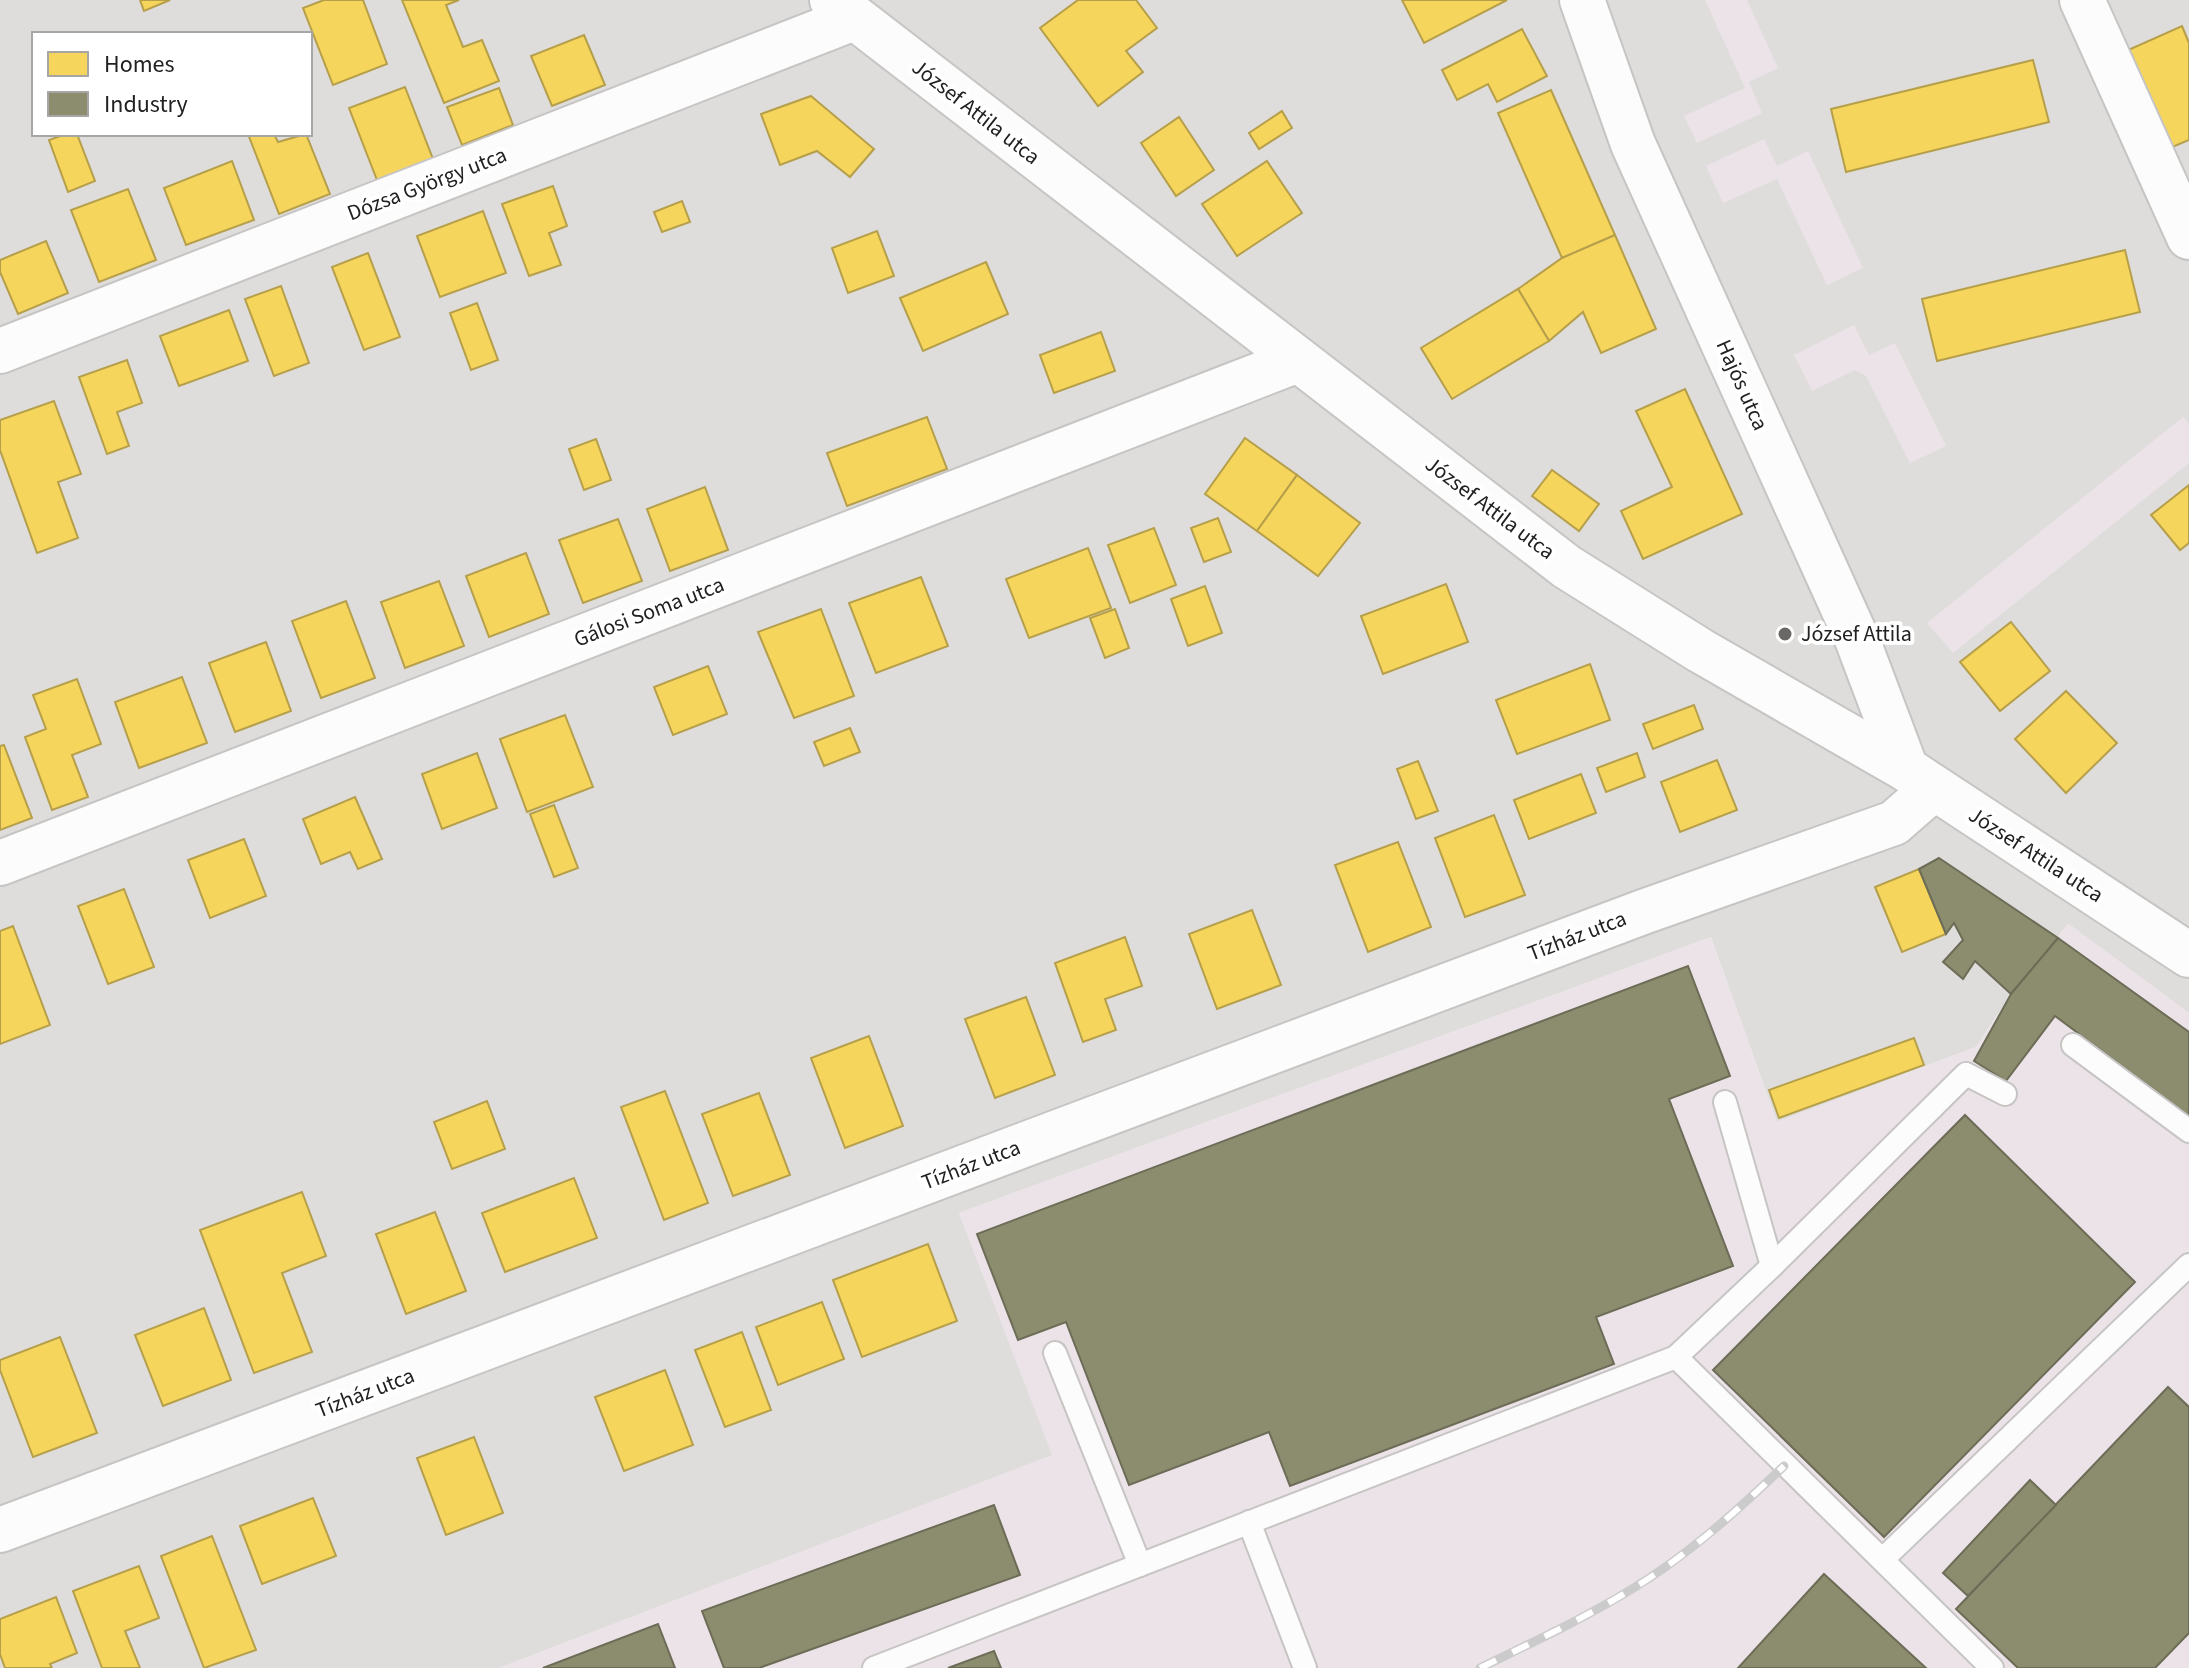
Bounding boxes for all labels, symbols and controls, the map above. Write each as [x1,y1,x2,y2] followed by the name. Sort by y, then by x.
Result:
[32,32,312,136] legend
[104,47,175,82] text: Homes
[905,52,1047,172] street label: József Attila utca
[104,87,188,122] text: Industry
[343,139,511,229] street label: Dózsa György utca
[1708,334,1776,436] street label: Hajós utca
[1418,449,1562,567] street label: József Attila utca
[569,569,729,655] street label: Gálosi Soma utca
[1801,618,1912,650] place label: József Attila
[1776,625,1794,643] marker: József Attila
[1962,799,2110,911] street label: József Attila utca
[1523,903,1631,969] street label: Tízház utca
[917,1132,1025,1198] street label: Tízház utca
[311,1360,419,1426] street label: Tízház utca

